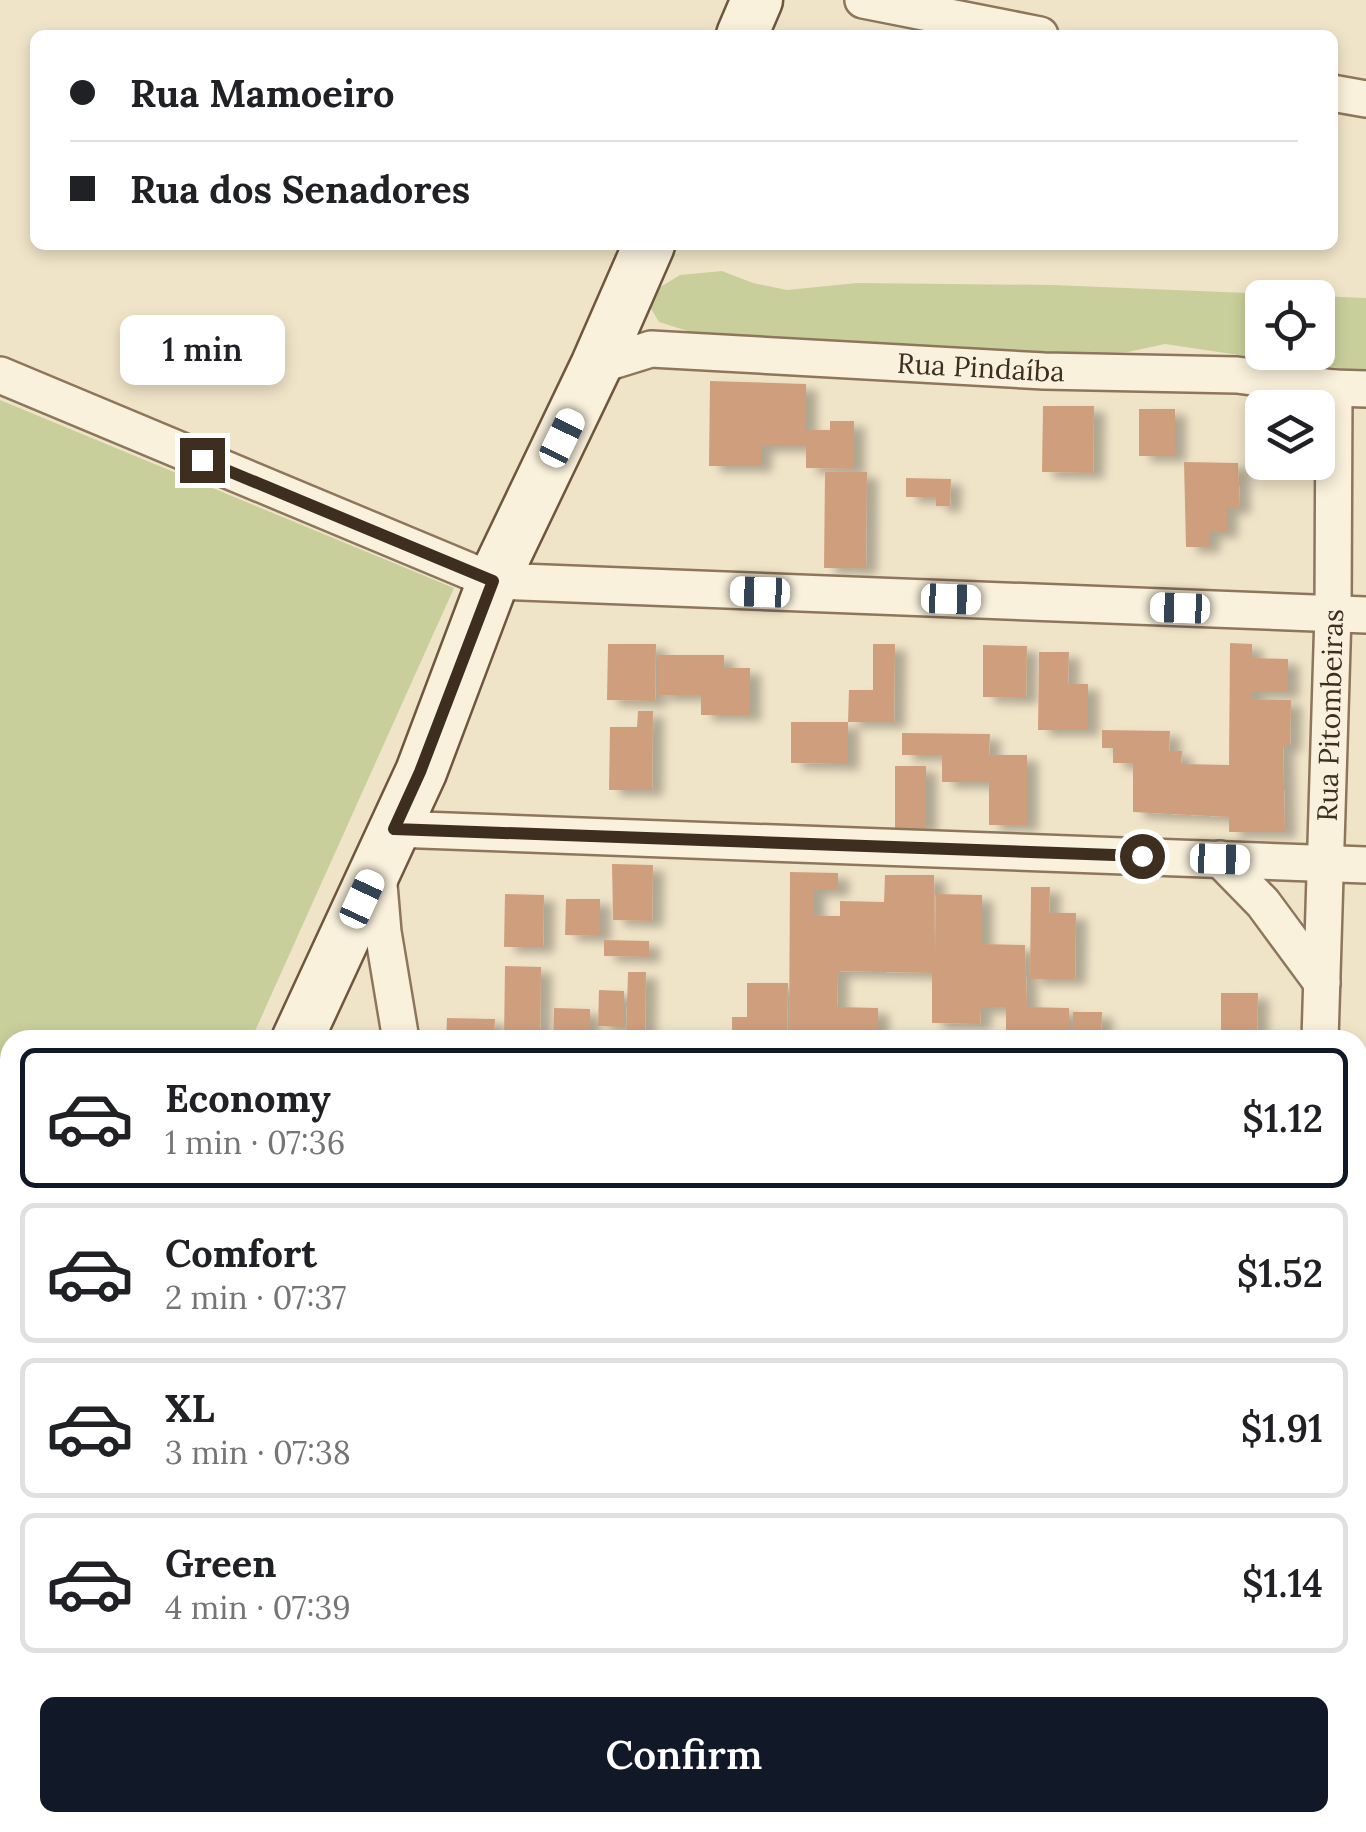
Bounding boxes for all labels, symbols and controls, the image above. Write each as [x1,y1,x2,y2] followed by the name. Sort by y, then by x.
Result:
[130,69,395,117] text: Rua Mamoeiro
[130,165,470,213] text: Rua dos Senadores
[1245,280,1335,480] map controls
[1245,280,1335,370] button: locate
[120,315,284,385] callout: 1 min
[162,329,243,370] text: 1 min
[896,345,1065,389] street label: Rua Pindaíba
[1245,390,1335,480] button: layers
[535,404,589,472] car
[180,438,225,483] route end
[729,576,791,608] car
[920,583,982,615] car
[1149,592,1211,624] car
[1309,608,1351,822] street label: Rua Pitombeiras
[1120,834,1165,879] route start
[1189,843,1251,875] car
[336,865,388,933] car
[45,1073,135,1163] icon: car
[165,1074,331,1122] text: Economy
[1242,1094,1323,1142] text: $1.12
[165,1122,345,1163] text: 1 min · 07:36
[45,1228,135,1318] icon: car
[165,1229,317,1277] text: Comfort
[1237,1249,1323,1297] text: $1.52
[165,1277,346,1318] text: 2 min · 07:37
[45,1383,135,1473] icon: car
[165,1384,215,1432] text: XL
[1241,1404,1323,1452] text: $1.91
[165,1432,351,1473] text: 3 min · 07:38
[45,1538,135,1628] icon: car
[165,1539,277,1587] text: Green
[1242,1559,1323,1607] text: $1.14
[165,1587,351,1628] text: 4 min · 07:39
[40,1697,1328,1812] button: Confirm

